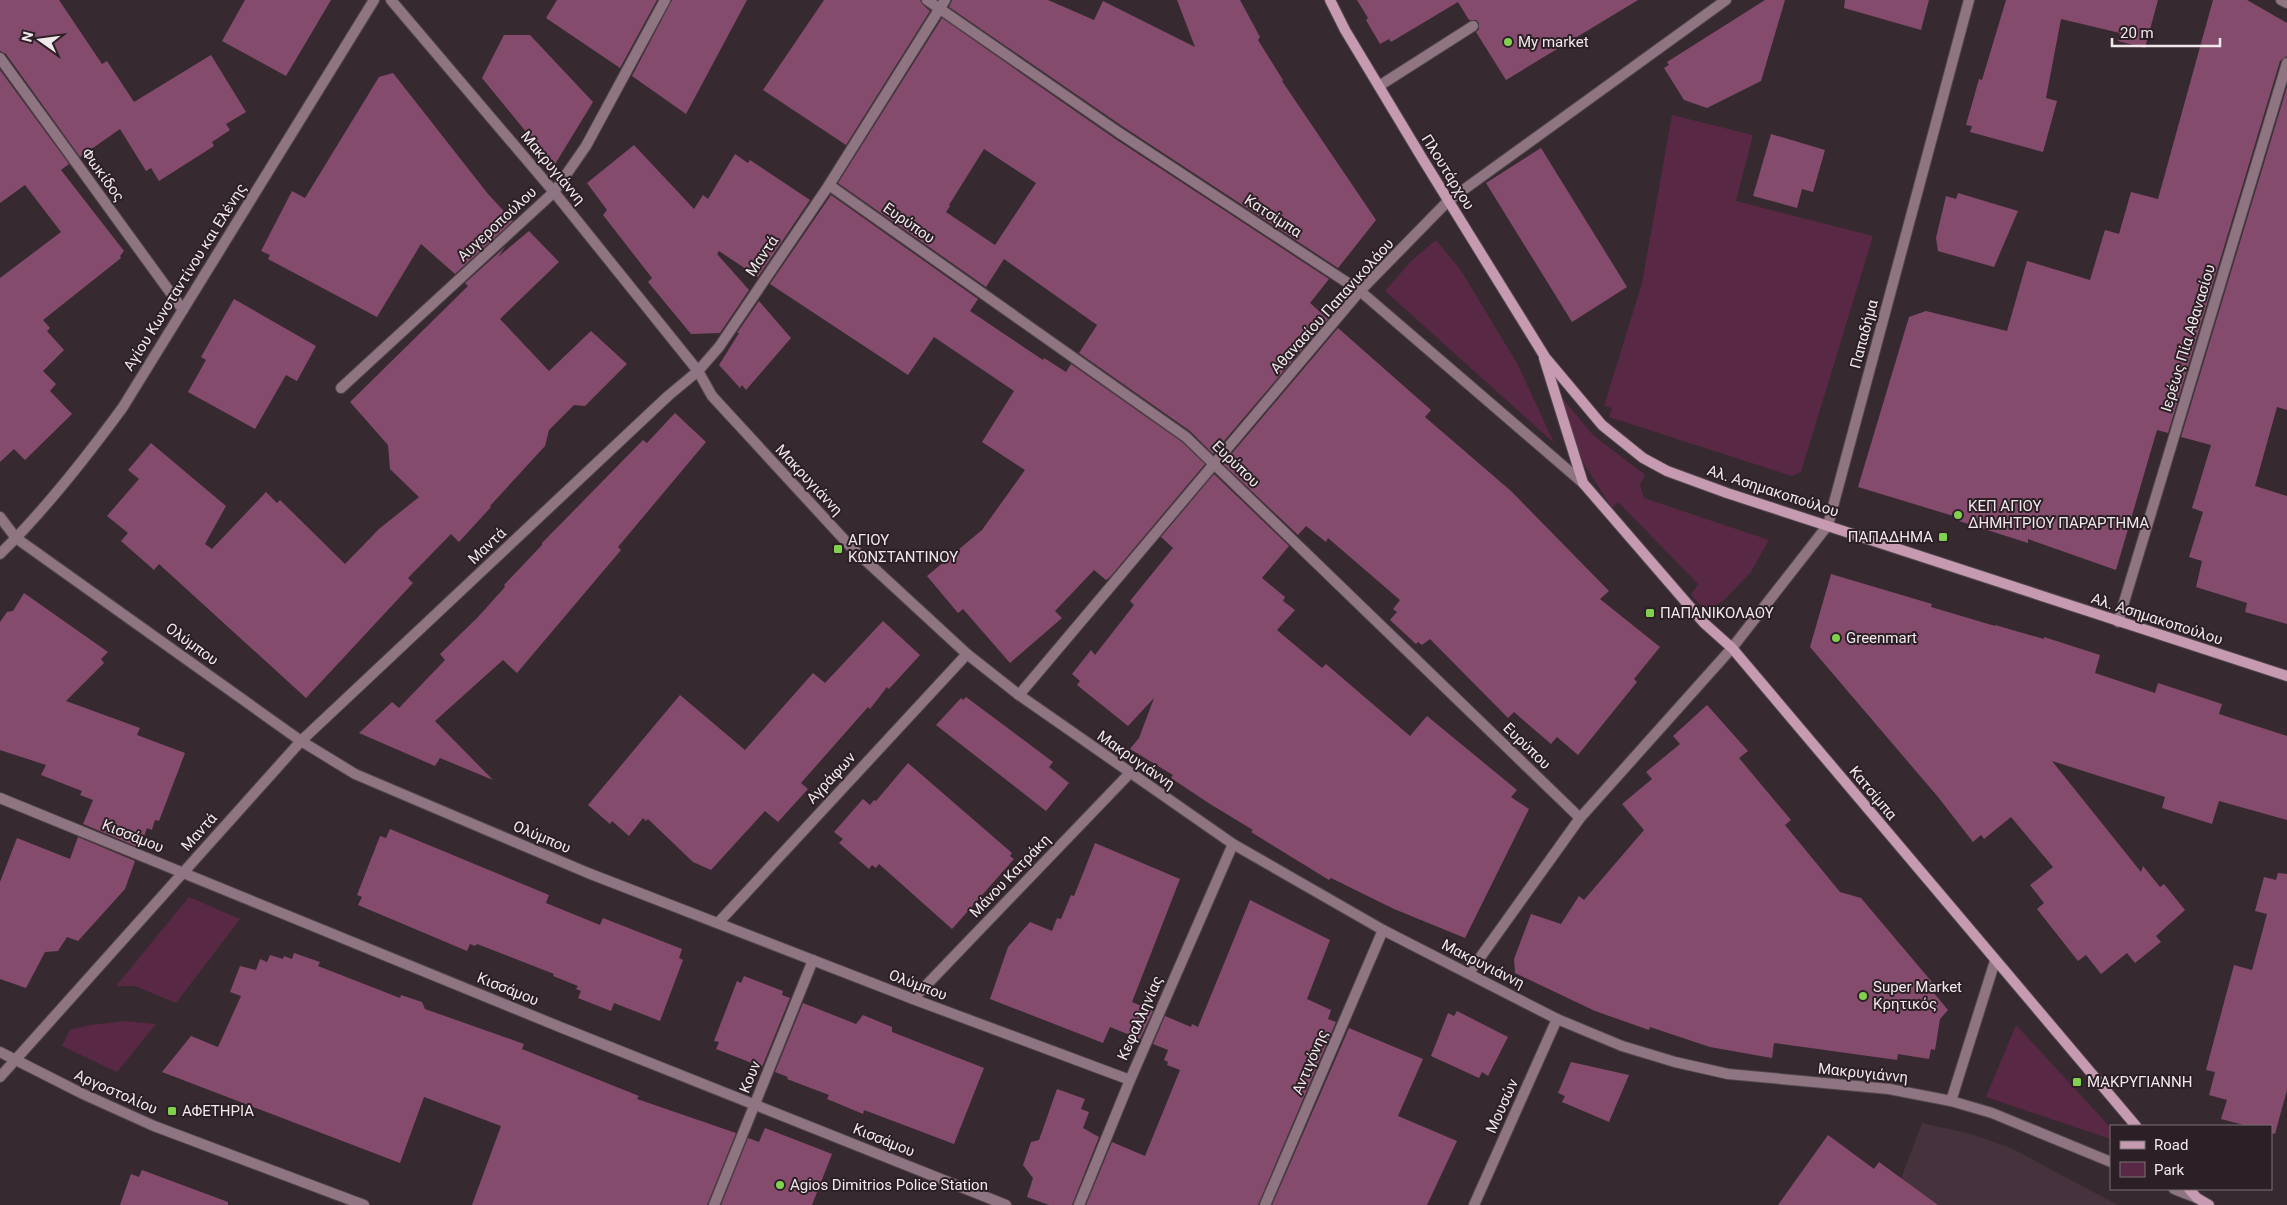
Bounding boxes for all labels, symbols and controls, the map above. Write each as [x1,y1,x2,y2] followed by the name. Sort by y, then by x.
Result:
[15,15,65,65] north arrow
[2112,15,2220,47] scale bar
[2120,24,2154,42] text: 20 m
[18,30,36,44] text: N
[1518,33,1589,51] place label: My market
[1502,36,1514,48] marker: My market
[517,128,589,208] street label: Μακρυγιάννη
[1418,131,1478,213] street label: Πλουτάρχου
[78,145,128,205] street label: Φωκίδος
[120,180,250,374] street label: Αγίου Κωνσταντίνου και Ελένης
[454,183,540,265] street label: Αυγεροπούλου
[1241,191,1305,241] street label: Κατσίμπα
[880,199,938,247] street label: Ευρύπου
[742,232,782,280] street label: Μαντά
[1267,235,1397,377] street label: Αθανασίου Παπανικολάου
[2157,262,2219,414] street label: Ιερέως Πία Αθανασίου
[1846,297,1882,370] street label: Παπαδήμα
[1209,437,1263,491] street label: Ευρύπου
[772,441,846,519] street label: Μακρυγιάννη
[1705,461,1841,521] street label: Αλ. Ασημακοπούλου
[1968,497,2149,532] place label: ΚΕΠ ΑΓΙΟΥ ΔΗΜΗΤΡΙΟΥ ΠΑΡΑΡΤΗΜΑ
[1952,509,1964,521] marker: ΚΕΠ ΑΓΙΟΥ ΔΗΜΗΤΡΙΟΥ ΠΑΡΑΡΤΗΜΑ
[464,524,510,568] street label: Μαντά
[1848,528,1933,546] place label: ΠΑΠΑΔΗΜΑ
[848,531,958,566] place label: ΑΓΙΟΥ ΚΩΝΣΤΑΝΤΙΝΟΥ
[1937,531,1949,543] marker: ΠΑΠΑΔΗΜΑ
[832,543,844,555] marker: ΑΓΙΟΥ ΚΩΝΣΤΑΝΤΙΝΟΥ
[2089,589,2225,649] street label: Αλ. Ασημακοπούλου
[1660,604,1774,622] place label: ΠΑΠΑΝΙΚΟΛΑΟΥ
[1644,607,1656,619] marker: ΠΑΠΑΝΙΚΟΛΑΟΥ
[162,619,222,669] street label: Ολύμπου
[1846,629,1917,647] place label: Greenmart
[1830,632,1842,644] marker: Greenmart
[1500,719,1554,773] street label: Ευρύπου
[1094,727,1178,793] street label: Μακρυγιάννη
[803,749,859,807] street label: Αγράφων
[1845,762,1901,824] street label: Κατσίμπα
[177,809,221,855] street label: Μαντά
[100,816,166,856] street label: Κισσάμου
[511,817,573,857] street label: Ολύμπου
[966,831,1054,921] street label: Μάνου Κατράκη
[1439,935,1527,993] street label: Μακρυγιάννη
[886,966,950,1004] street label: Ολύμπου
[475,969,541,1009] street label: Κισσάμου
[1113,973,1167,1063] street label: Κεφαλληνίας
[1873,978,1962,1013] place label: Super Market Κρητικός
[1857,990,1869,1002] marker: Super Market Κρητικός
[1288,1027,1332,1097] street label: Αντιγόνης
[735,1058,765,1096] street label: Κουν
[1817,1059,1909,1087] street label: Μακρυγιάννη
[72,1066,160,1118] street label: Αργοστολίου
[2087,1073,2192,1091] place label: ΜΑΚΡΥΓΙΑΝΝΗ
[1482,1076,1522,1136] street label: Μουσών
[2071,1076,2083,1088] marker: ΜΑΚΡΥΓΙΑΝΝΗ
[182,1102,254,1120] place label: ΑΦΕΤΗΡΙΑ
[166,1105,178,1117] marker: ΑΦΕΤΗΡΙΑ
[851,1120,917,1160] street label: Κισσάμου
[2110,1125,2272,1190] legend
[2154,1136,2188,1154] text: Road
[2154,1161,2185,1179] text: Park
[790,1176,988,1194] place label: Agios Dimitrios Police Station
[774,1179,786,1191] marker: Agios Dimitrios Police Station

